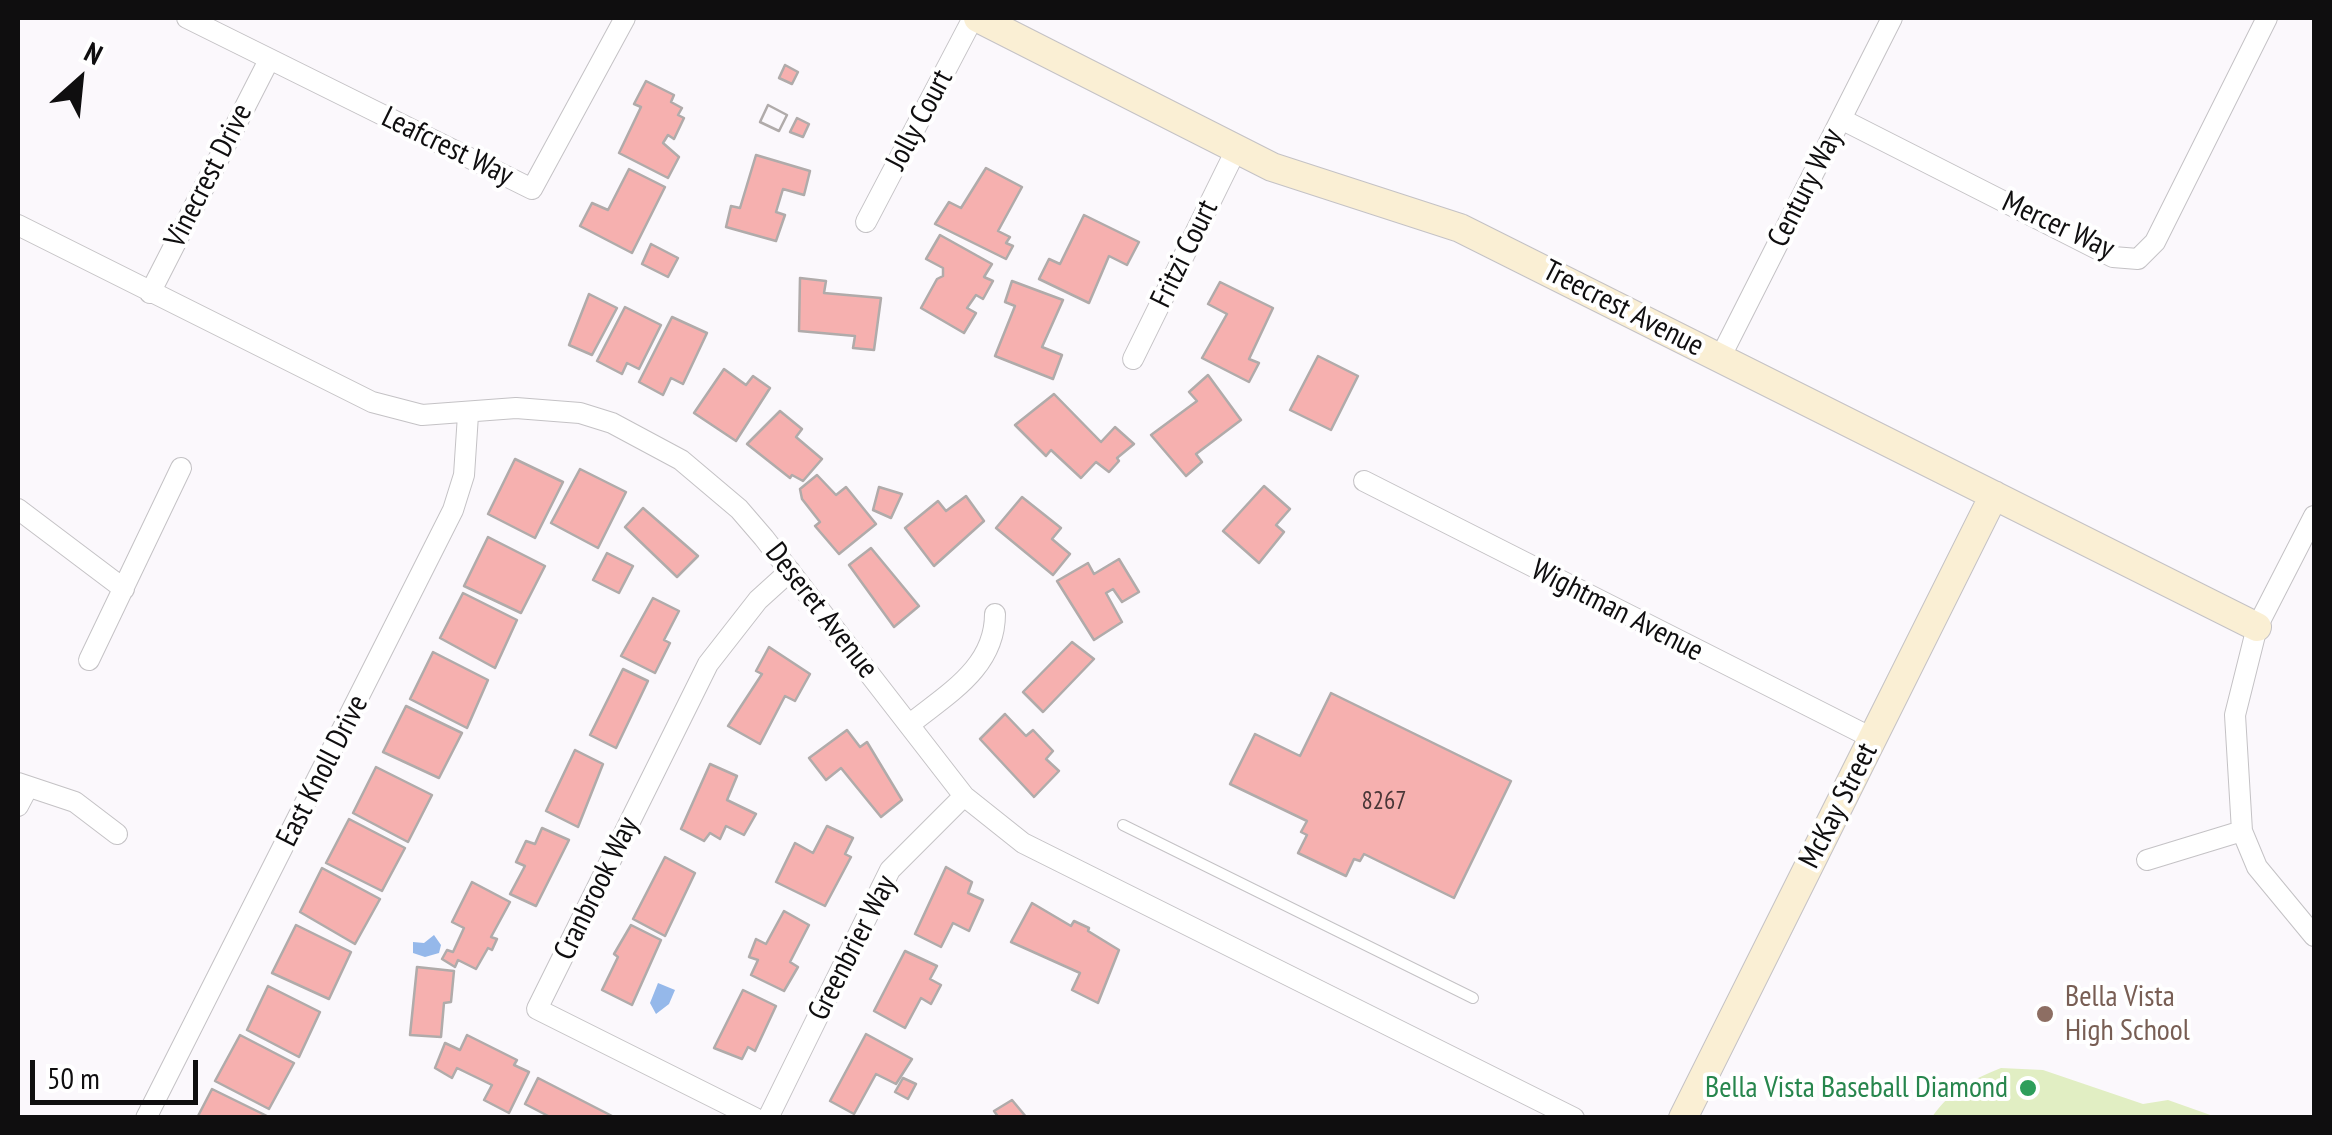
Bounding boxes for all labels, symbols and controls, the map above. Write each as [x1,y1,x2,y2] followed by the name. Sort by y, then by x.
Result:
[30,30,130,130] north arrow
[79,33,109,73] text: N
[879,64,961,176] street label: Jolly Court
[157,98,261,254] street label: Vinecrest Drive
[376,100,518,194] street label: Leafcrest Way
[1761,123,1851,253] street label: Century Way
[1996,184,2120,268] street label: Mercer Way
[1144,194,1226,314] street label: Fritzi Court
[1537,253,1709,365] street label: Treecrest Avenue
[757,536,885,686] street label: Deseret Avenue
[1525,552,1709,670] street label: Wightman Avenue
[270,689,376,853] street label: East Knoll Drive
[1792,737,1886,875] street label: McKay Street
[1362,787,1406,817] house number: 8267
[547,812,647,966] street label: Cranbrook Way
[801,870,905,1026] street label: Greenbrier Way
[2065,979,2190,1050] place label: Bella Vista High School
[2034,1003,2056,1025] marker: Bella Vista High School
[35,1040,202,1102] scale bar
[47,1058,100,1097] text: 50 m
[1705,1070,2008,1106] place label: Bella Vista Baseball Diamond
[2017,1077,2039,1099] marker: Bella Vista Baseball Diamond

